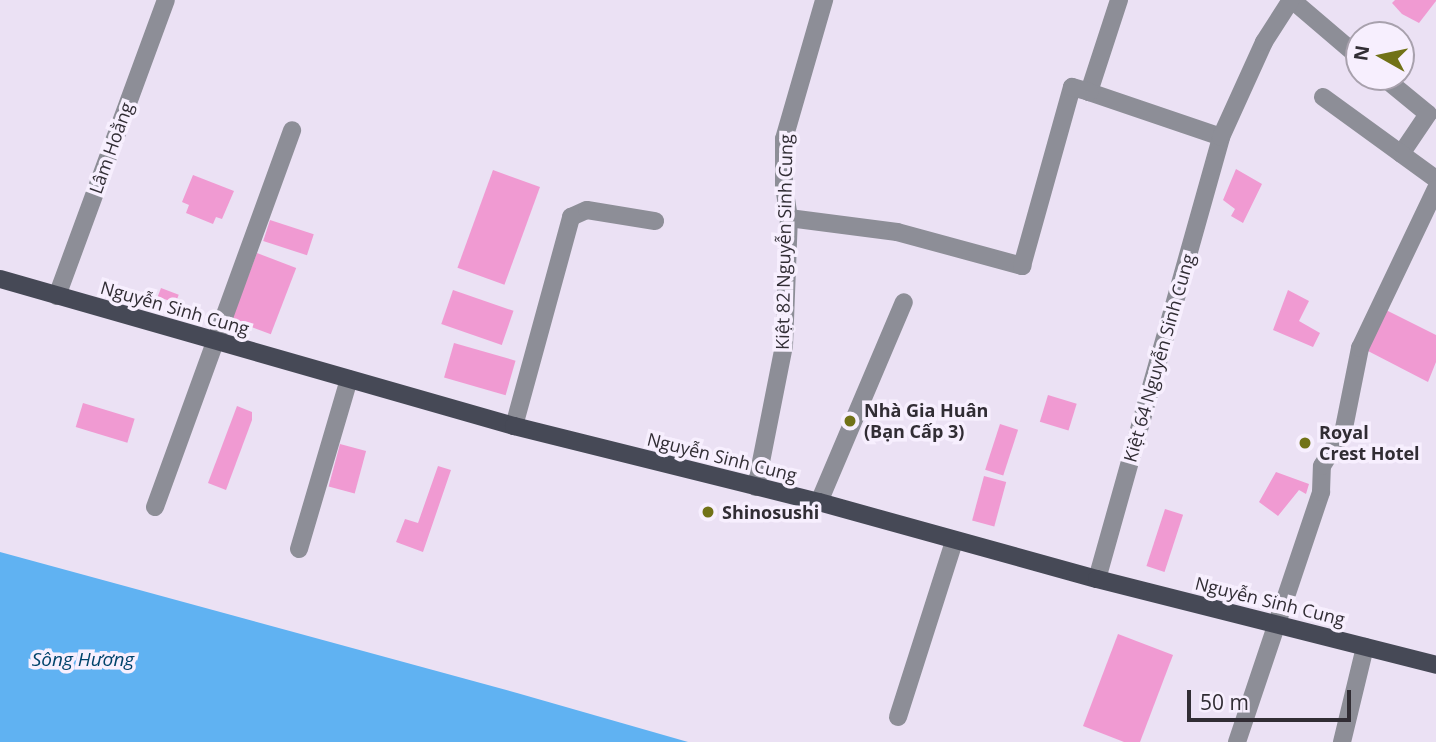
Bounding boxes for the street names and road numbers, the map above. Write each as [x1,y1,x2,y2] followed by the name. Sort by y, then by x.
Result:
[84,99,138,197] street label: Lâm Hoằng
[771,134,797,350] street label: Kiệt 82 Nguyễn Sinh Cung
[1119,251,1199,465] street label: Kiệt 64 Nguyễn Sinh Cung
[98,276,252,340] street label: Nguyễn Sinh Cung
[645,428,799,486] street label: Nguyễn Sinh Cung
[1193,572,1347,630] street label: Nguyễn Sinh Cung

